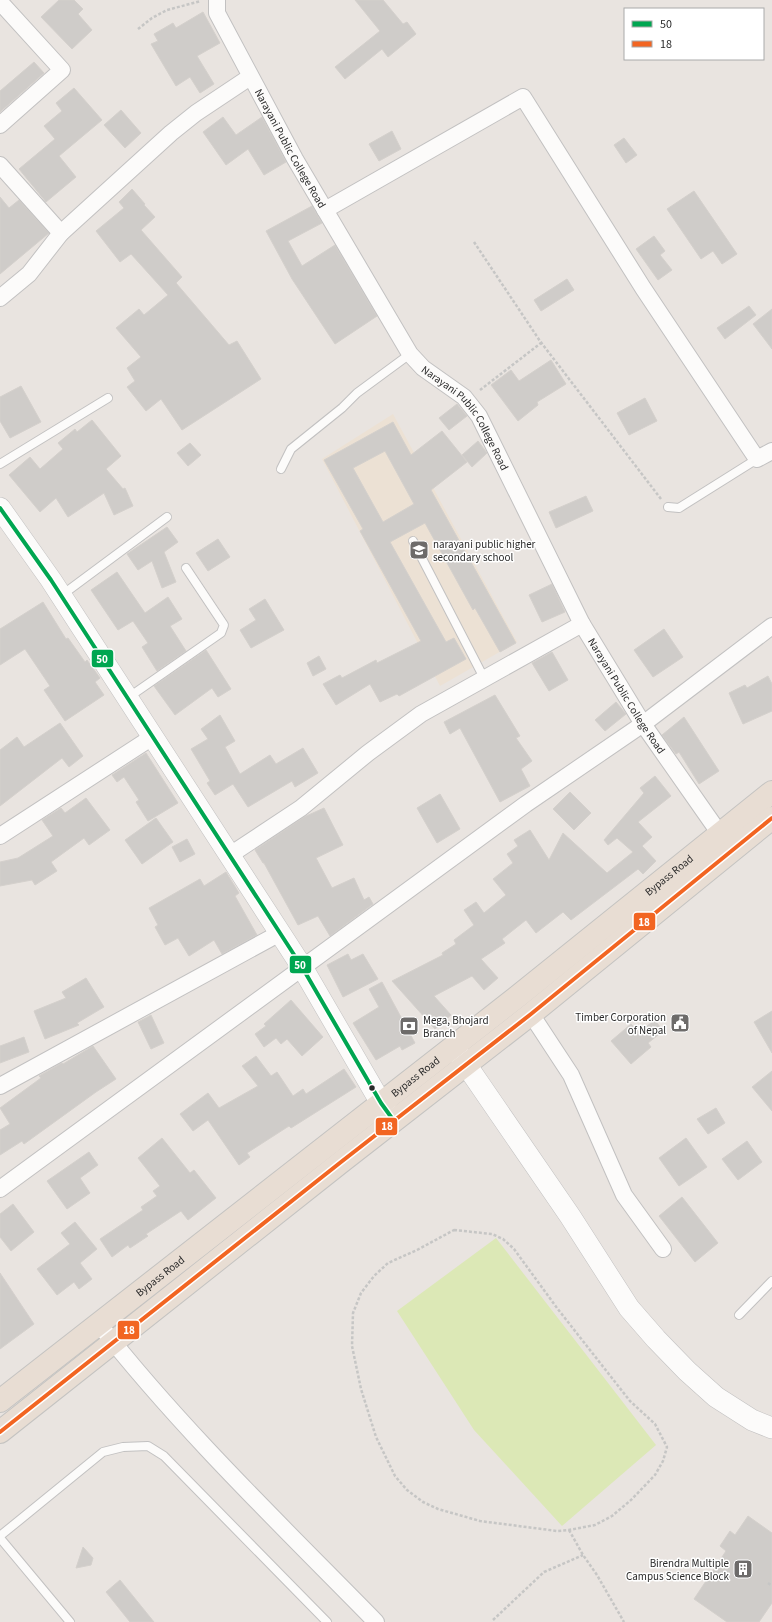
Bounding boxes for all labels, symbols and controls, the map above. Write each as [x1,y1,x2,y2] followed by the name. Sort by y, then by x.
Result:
[624,8,764,60] legend
[660,16,672,33] text: 50
[660,36,672,53] text: 18
[251,86,330,211] street label: Narayani Public College Road
[419,362,512,473] street label: Narayani Public College Road
[433,537,536,565] place label: narayani public higher secondary school
[408,539,430,561] school or university icon: narayani public higher secondary school
[585,635,669,756] street label: Narayani Public College Road
[91,649,114,668] line badge: 50
[96,652,108,667] text: 50
[642,851,696,899] street label: Bypass Road
[633,912,656,931] line badge: 18
[638,915,650,930] text: 18
[289,955,312,974] line badge: 50
[294,958,306,973] text: 50
[575,1010,666,1038] place label: Timber Corporation of Nepal
[669,1012,691,1034] public building icon: Timber Corporation of Nepal
[423,1013,489,1041] place label: Mega, Bhojard Branch
[398,1015,420,1037] bank icon: Mega, Bhojard Branch
[388,1053,443,1100] street label: Bypass Road
[367,1083,377,1093] unlabelled marker
[375,1117,398,1136] line badge: 18
[381,1119,393,1134] text: 18
[132,1252,187,1300] street label: Bypass Road
[117,1320,140,1340] line badge: 18
[123,1323,135,1338] text: 18
[626,1556,730,1584] place label: Birendra Multiple Campus Science Block
[732,1558,754,1580] building icon: Birendra Multiple Campus Science Block

